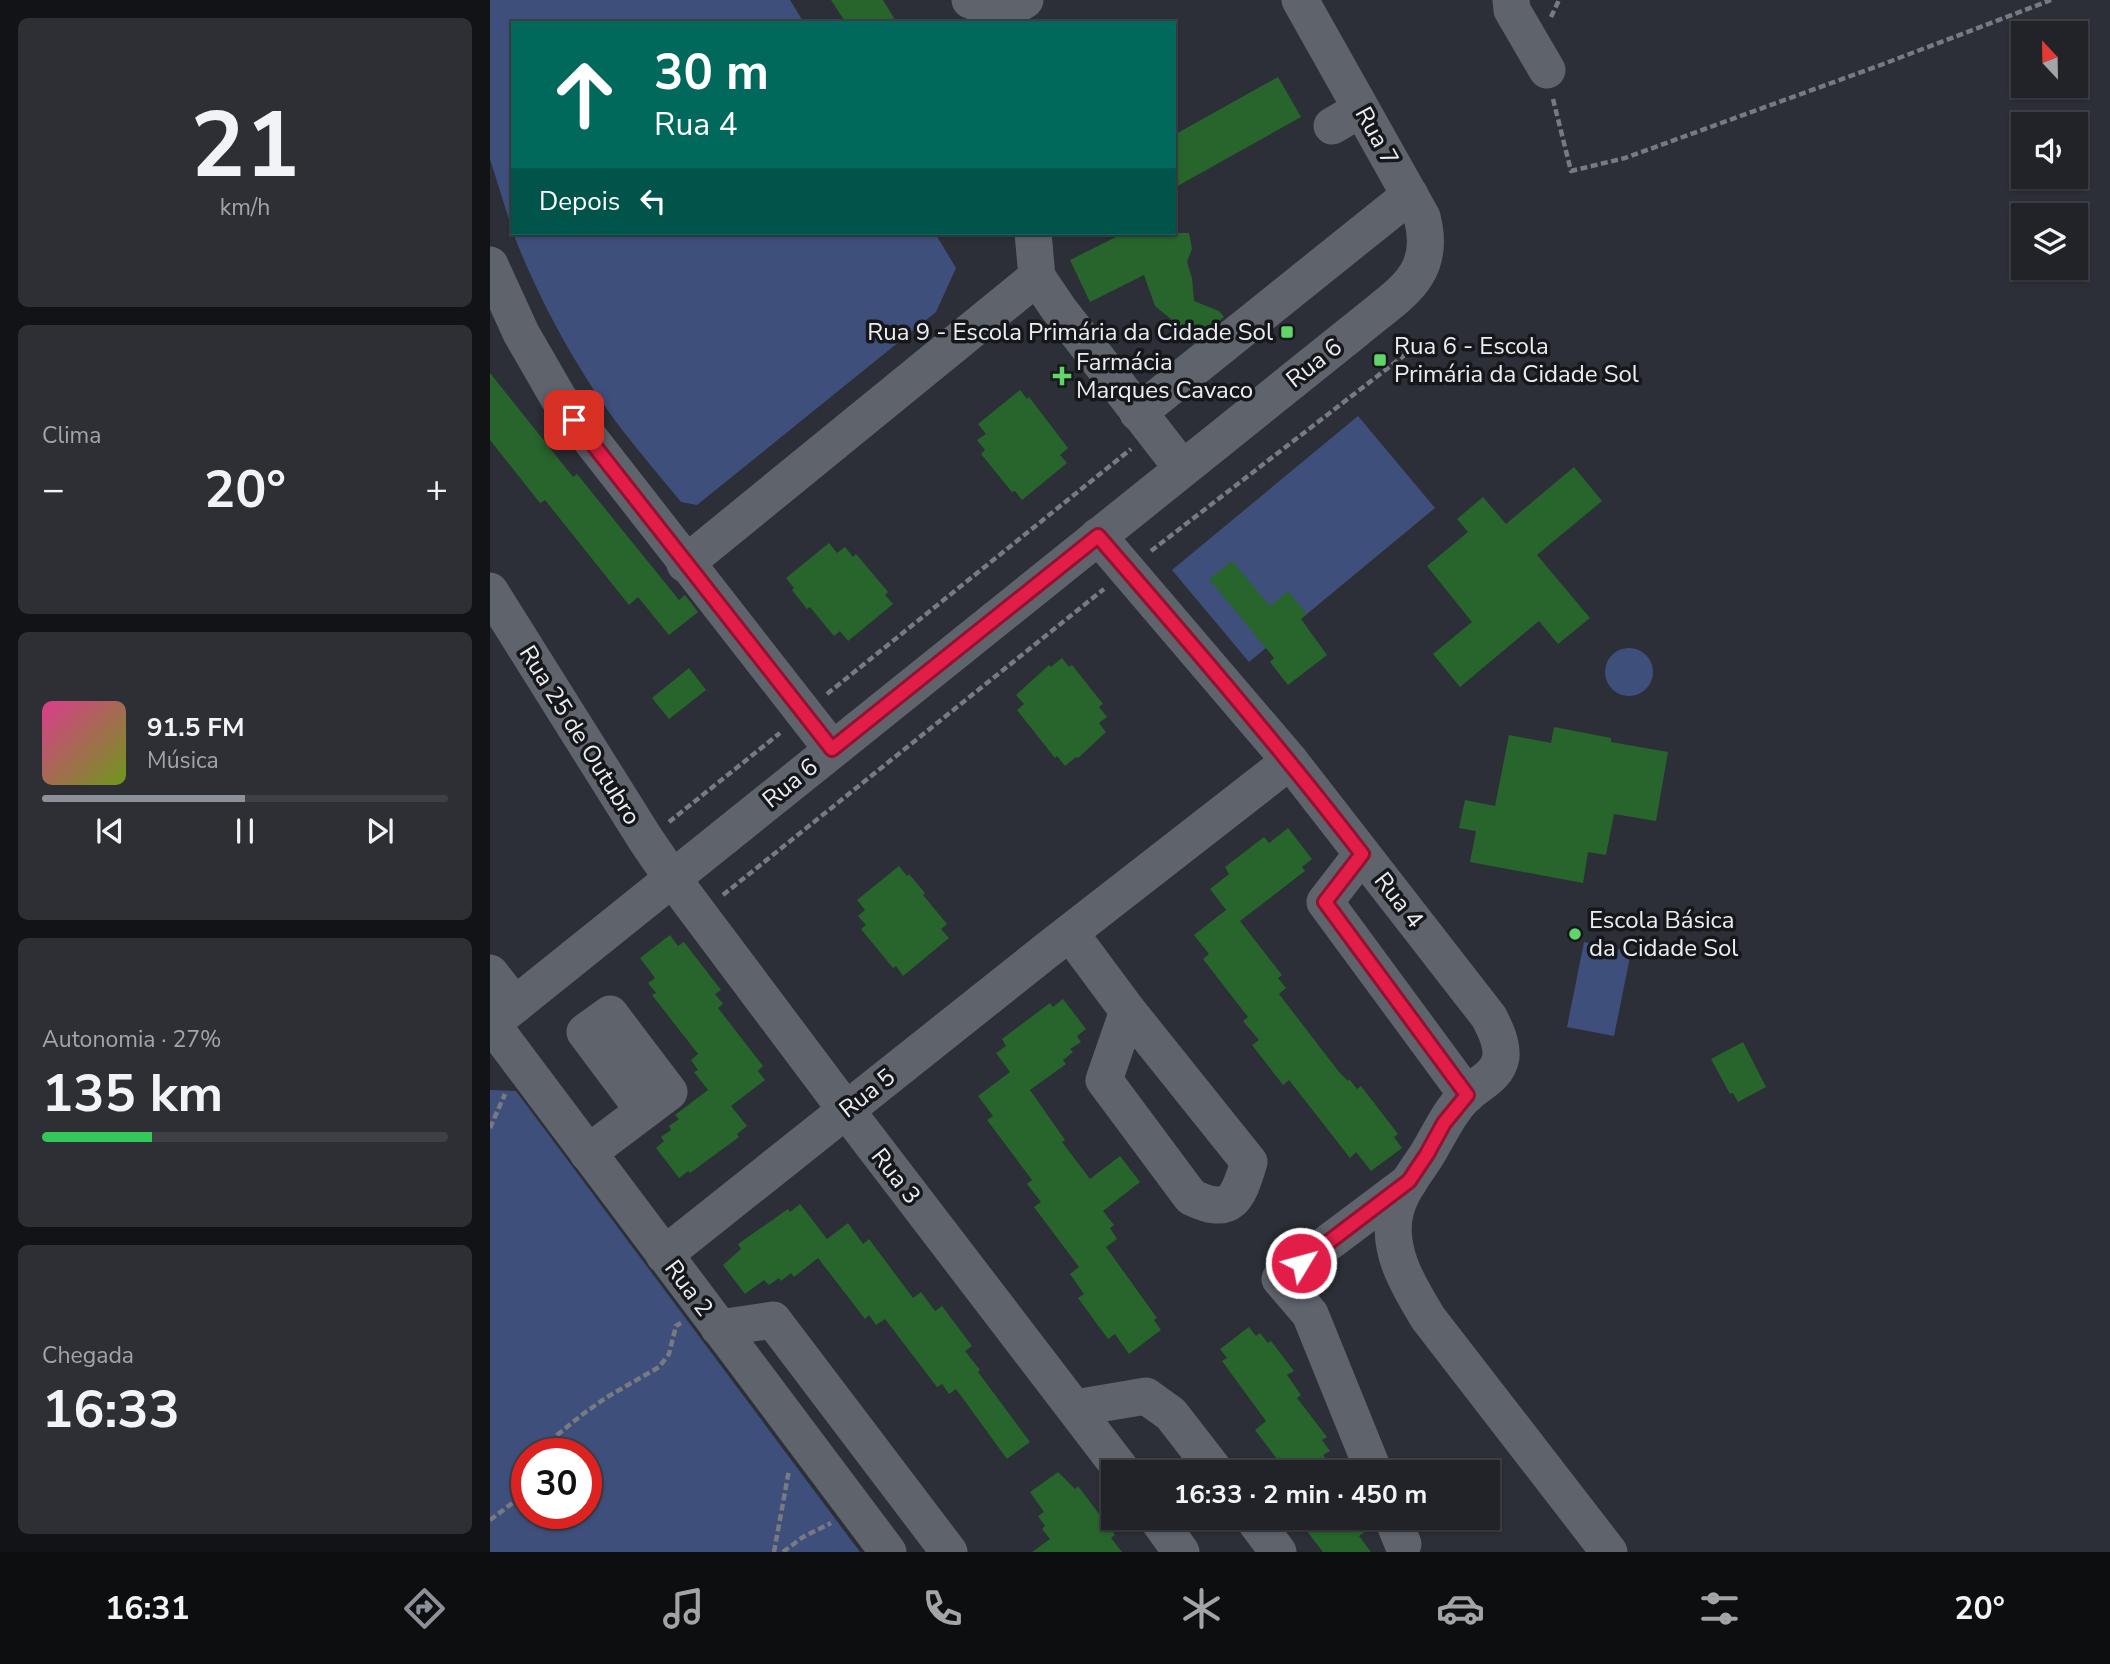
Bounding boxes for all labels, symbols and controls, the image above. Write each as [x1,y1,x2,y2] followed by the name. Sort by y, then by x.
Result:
[2011,21,2088,98] north arrow
[2011,21,2088,280] map controls
[654,39,769,106] text: 30 m
[539,49,630,140] icon: ahead
[190,84,300,208] text: 21
[1348,101,1406,171] street label: Rua 7
[654,103,738,146] text: Rua 4
[2011,112,2088,189] button: sound
[634,182,672,220] icon: left
[539,184,620,219] text: Depois
[220,192,270,223] text: km/h
[2011,203,2088,280] button: layers
[867,316,1273,348] place label: Rua 9 - Escola Primária da Cidade Sol
[1279,324,1295,340] marker: Rua 9 - Escola Primária da Cidade Sol
[1394,330,1639,390] place label: Rua 6 - Escola Primária da Cidade Sol
[1279,331,1349,395] street label: Rua 6
[1076,346,1253,406] place label: Farmácia Marques Cavaco
[1372,352,1388,368] marker: Rua 6 - Escola Primária da Cidade Sol
[1054,368,1070,384] marker: Farmácia Marques Cavaco
[544,390,604,450] pin
[555,401,593,439] icon: arrive
[42,420,102,451] text: Clima
[204,454,286,525] text: 20°
[42,464,65,515] text: −
[425,464,448,515] text: +
[512,639,648,831] street label: Rua 25 de Outubro
[147,710,244,745] text: 91.5 FM
[147,745,219,776] text: Música
[756,751,824,815] street label: Rua 6
[91,812,129,850] icon: previous
[226,812,264,850] icon: pause
[361,812,399,850] icon: next
[1367,865,1431,935] street label: Rua 4
[1589,904,1738,964] place label: Escola Básica da Cidade Sol
[1567,926,1583,942] marker: Escola Básica da Cidade Sol
[42,1024,222,1055] text: Autonomia · 27%
[42,1058,223,1129] text: 135 km
[832,1061,902,1125] street label: Rua 5
[864,1141,928,1211] street label: Rua 3
[1264,1226,1338,1300] position arrow
[657,1253,721,1323] street label: Rua 2
[42,1340,134,1371] text: Chegada
[42,1374,180,1445] text: 16:33
[511,1438,602,1529] speed limit sign: 30
[1174,1477,1427,1512] text: 16:33 · 2 min · 450 m
[400,1584,449,1633] icon: directions
[659,1584,708,1633] icon: music
[918,1584,967,1633] icon: phone
[1177,1584,1226,1633] icon: climate
[1436,1584,1485,1633] icon: car
[1695,1584,1744,1633] icon: filters
[105,1587,190,1630] text: 16:31
[1954,1587,2005,1630] text: 20°

